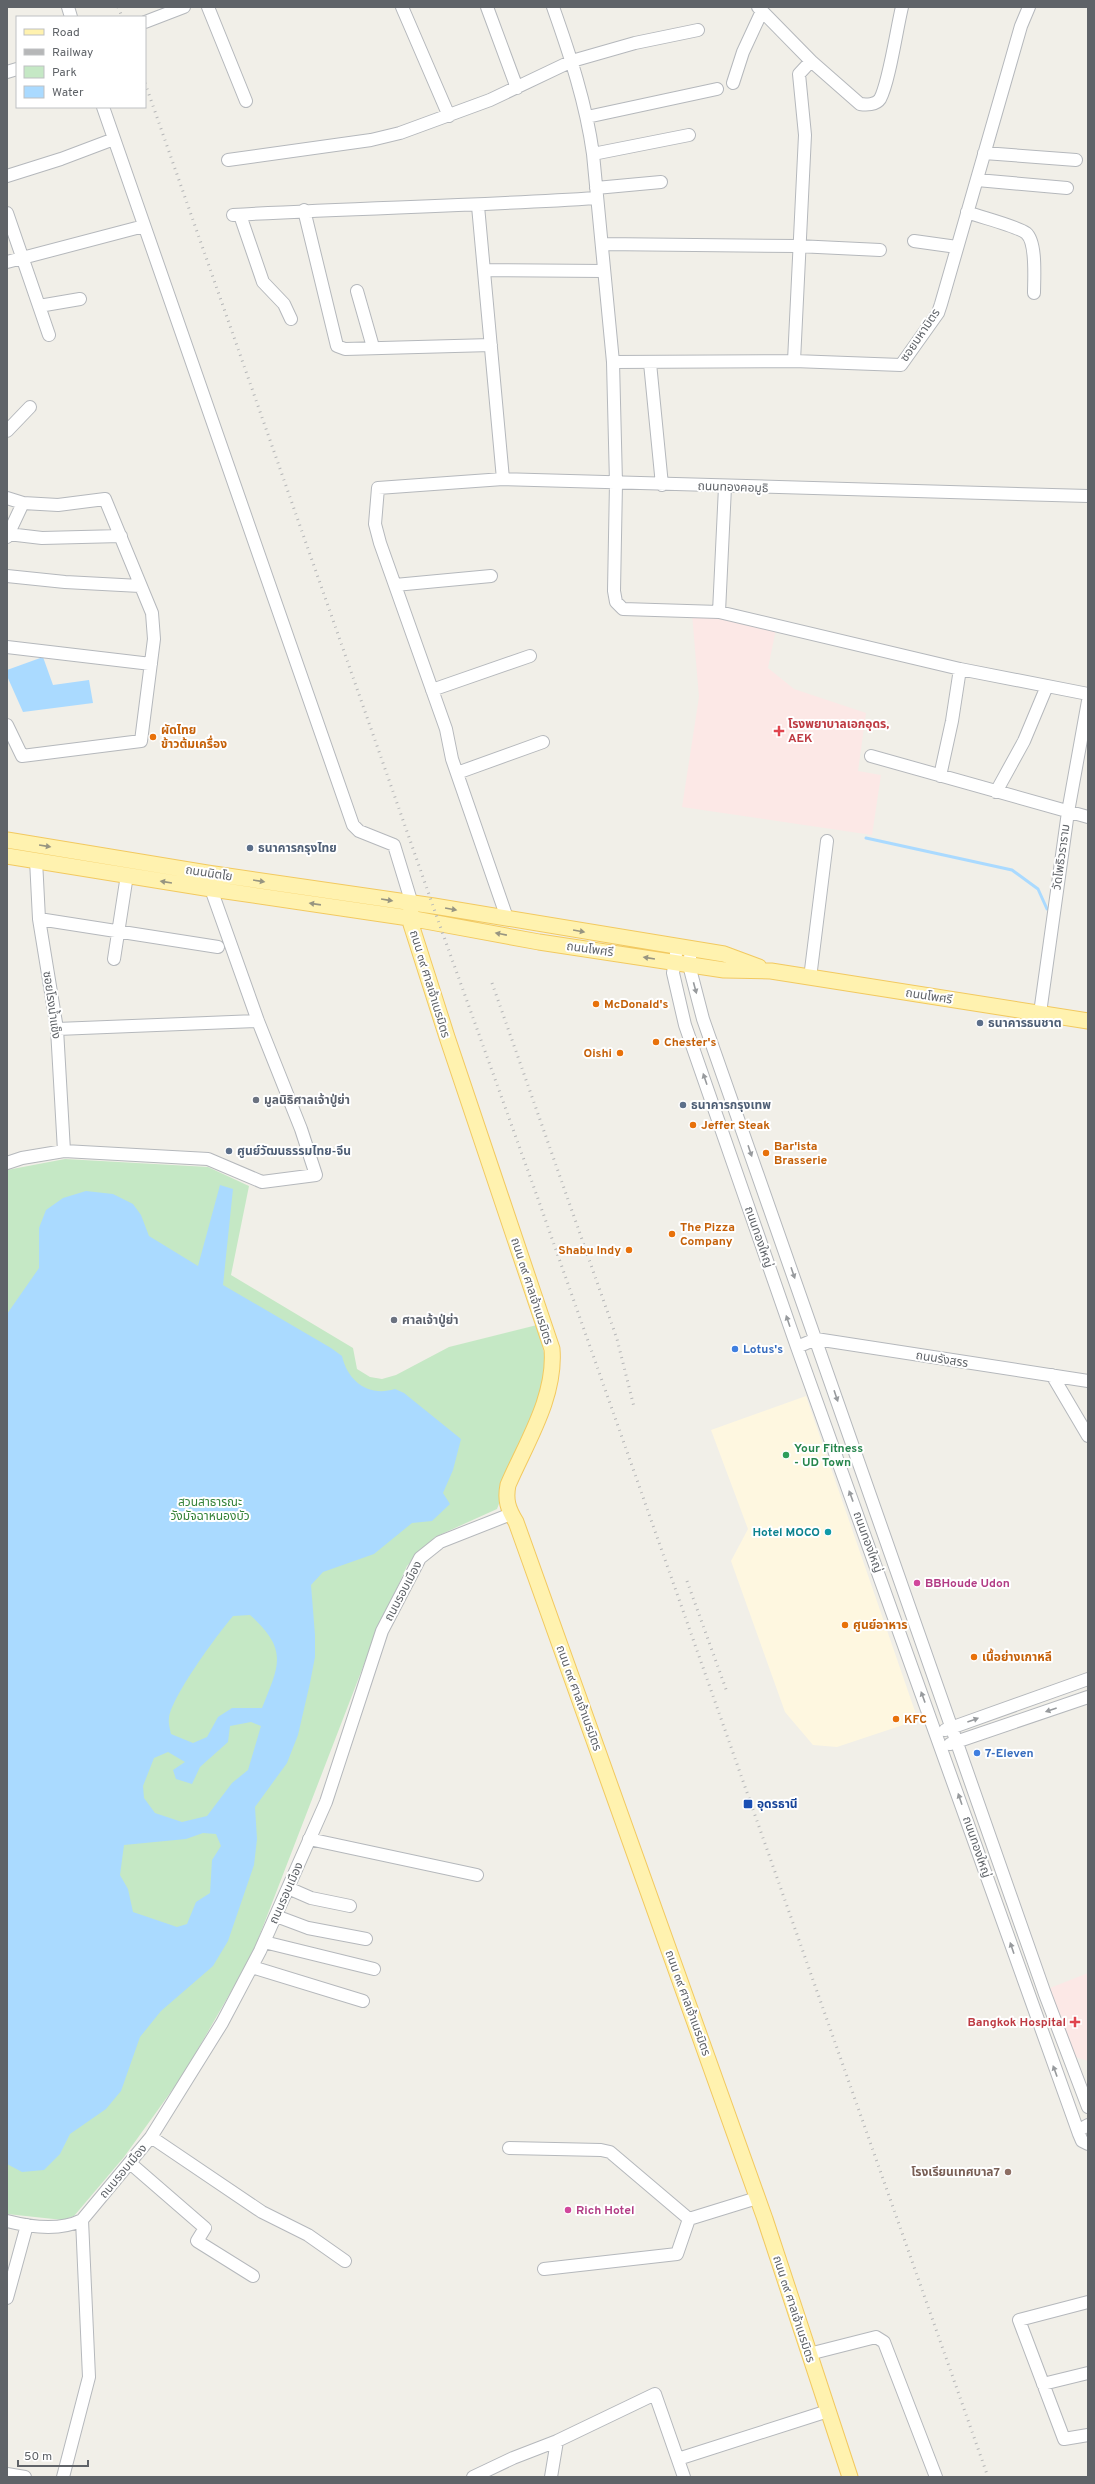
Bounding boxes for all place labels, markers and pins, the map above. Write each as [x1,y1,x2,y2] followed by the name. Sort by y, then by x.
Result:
[788,717,889,747] place label: โรงพยาบาลเอกอุดร, AEK
[161,723,227,753] place label: ผัดไทย ข้าวต้มเครื่อง
[773,725,785,737] marker: โรงพยาบาลเอกอุดร, AEK
[148,732,158,742] marker: ผัดไทย ข้าวต้มเครื่อง
[258,841,337,857] place label: ธนาคารกรุงไทย
[245,843,255,853] marker: ธนาคารกรุงไทย
[604,997,668,1013] place label: McDonald's
[591,999,601,1009] marker: McDonald's
[988,1016,1062,1032] place label: ธนาคารธนชาต
[975,1018,985,1028] marker: ธนาคารธนชาต
[664,1035,716,1051] place label: Chester's
[651,1037,661,1047] marker: Chester's
[584,1046,612,1062] place label: Oishi
[615,1048,625,1058] marker: Oishi
[264,1093,350,1109] place label: มูลนิธิศาลเจ้าปู่ย่า
[251,1095,261,1105] marker: มูลนิธิศาลเจ้าปู่ย่า
[691,1098,771,1114] place label: ธนาคารกรุงเทพ
[678,1100,688,1110] marker: ธนาคารกรุงเทพ
[701,1118,770,1134] place label: Jeffer Steak
[688,1120,698,1130] marker: Jeffer Steak
[774,1139,828,1169] place label: Bar'ista Brasserie
[237,1144,351,1160] place label: ศูนย์วัฒนธรรมไทย-จีน
[224,1146,234,1156] marker: ศูนย์วัฒนธรรมไทย-จีน
[761,1148,771,1158] marker: Bar'ista Brasserie
[680,1220,735,1250] place label: The Pizza Company
[667,1229,677,1239] marker: The Pizza Company
[558,1243,621,1259] place label: Shabu Indy
[624,1245,634,1255] marker: Shabu Indy
[402,1313,459,1329] place label: ศาลเจ้าปู่ย่า
[389,1315,399,1325] marker: ศาลเจ้าปู่ย่า
[743,1342,783,1358] place label: Lotus's
[730,1344,740,1354] marker: Lotus's
[794,1441,863,1471] place label: Your Fitness - UD Town
[781,1450,791,1460] marker: Your Fitness - UD Town
[752,1525,820,1541] place label: Hotel MOCO
[823,1527,833,1537] marker: Hotel MOCO
[925,1576,1010,1592] place label: BBHoude Udon
[912,1578,922,1588] marker: BBHoude Udon
[853,1618,907,1634] place label: ศูนย์อาหาร
[840,1620,850,1630] marker: ศูนย์อาหาร
[982,1648,1052,1666] place label: เนื้อย่างเกาหลี
[969,1652,979,1662] marker: เนื้อย่างเกาหลี
[904,1712,927,1728] place label: KFC
[891,1714,901,1724] marker: KFC
[985,1746,1034,1762] place label: 7-Eleven
[972,1748,982,1758] marker: 7-Eleven
[757,1797,798,1813] place label: อุดรธานี
[742,1798,754,1810] marker: อุดรธานี
[967,2015,1066,2031] place label: Bangkok Hospital
[1069,2016,1081,2028] marker: Bangkok Hospital
[911,2165,1000,2181] place label: โรงเรียนเทศบาล7
[1003,2167,1013,2177] marker: โรงเรียนเทศบาล7
[576,2203,634,2219] place label: Rich Hotel
[563,2205,573,2215] marker: Rich Hotel

